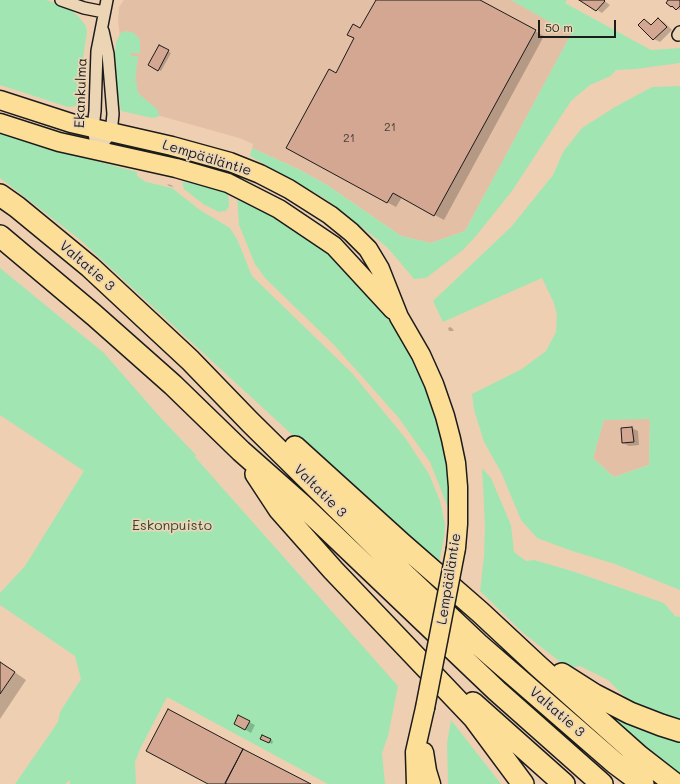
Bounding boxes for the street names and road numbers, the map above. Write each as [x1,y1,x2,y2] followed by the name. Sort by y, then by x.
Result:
[71,58,91,128] street label: Ekankulma
[160,136,254,180] street label: Lempääläntie
[56,237,118,295] street label: Valtatie 3
[290,461,350,521] street label: Valtatie 3
[433,532,465,626] street label: Lempääläntie
[526,683,588,741] street label: Valtatie 3

